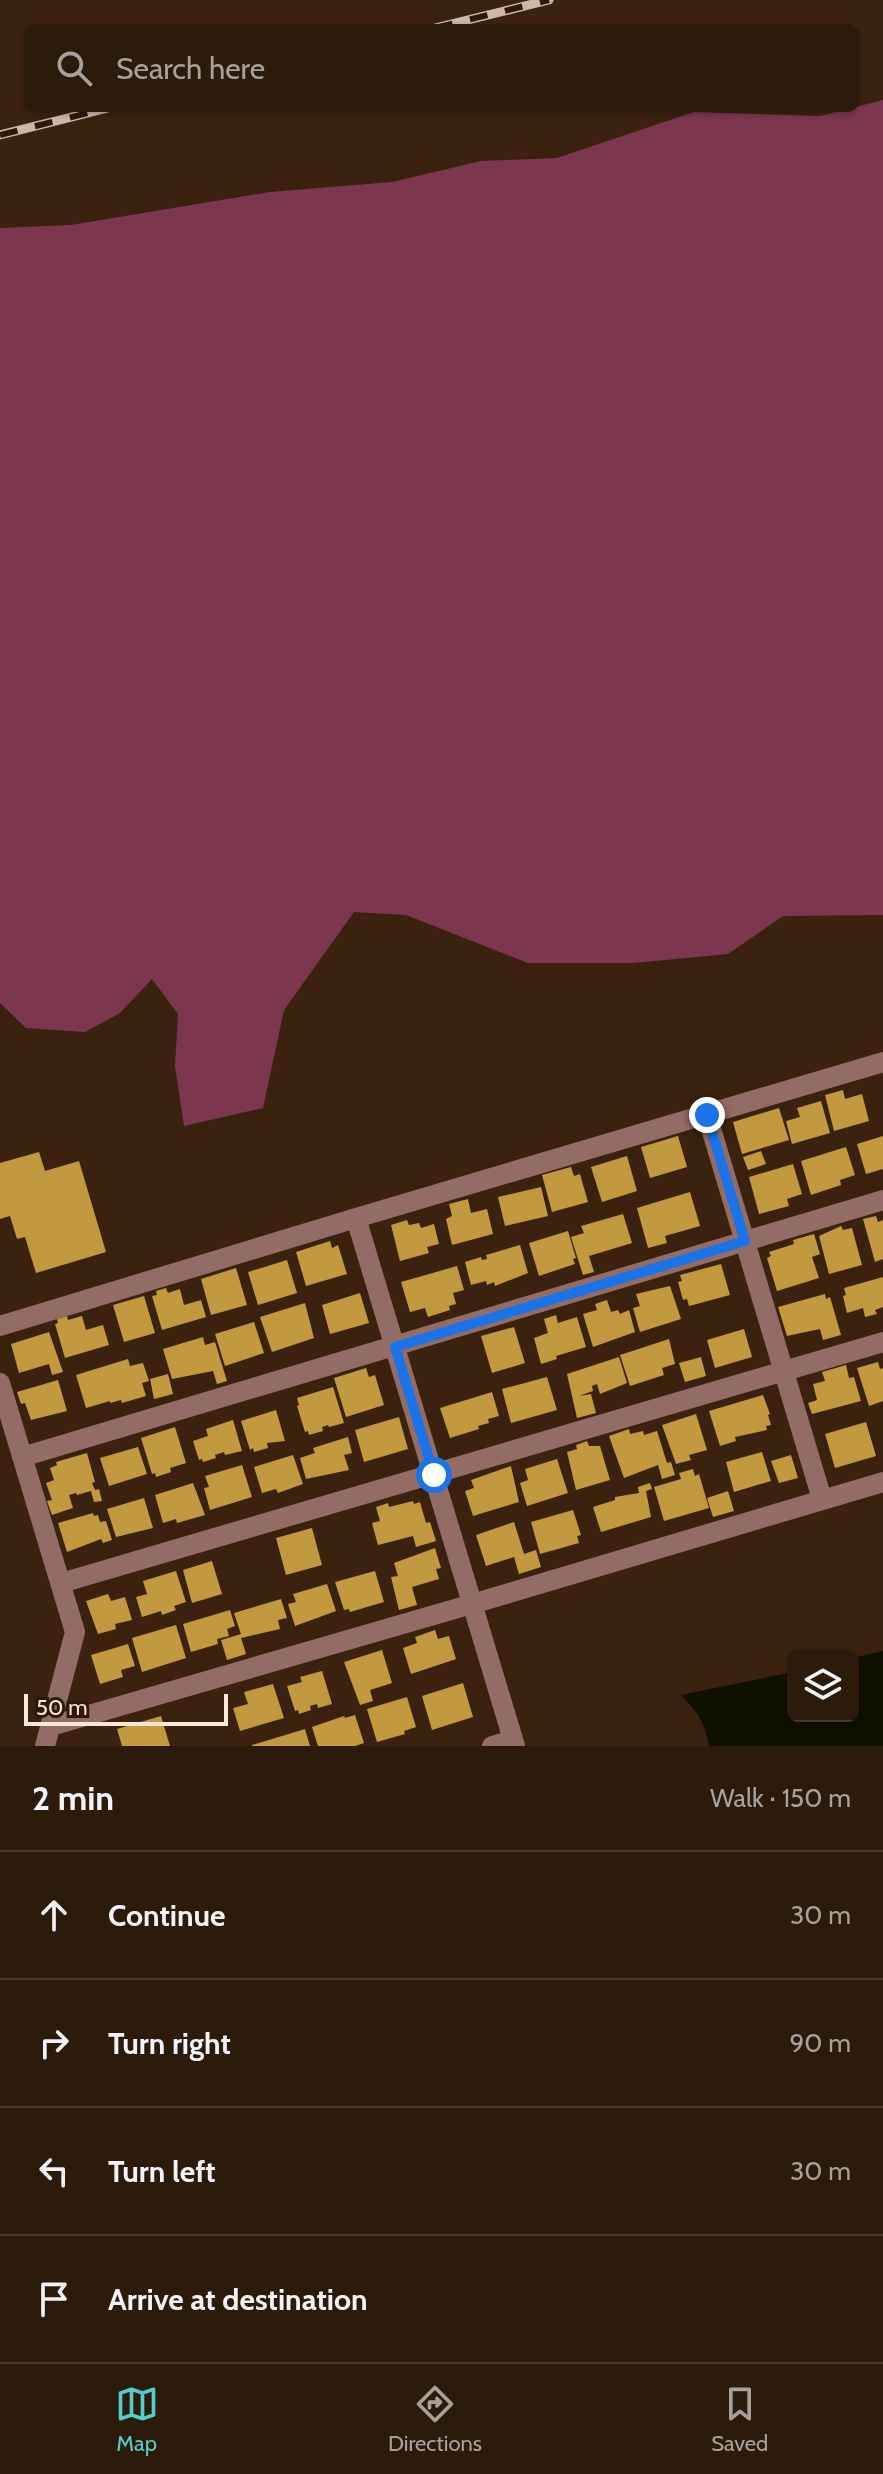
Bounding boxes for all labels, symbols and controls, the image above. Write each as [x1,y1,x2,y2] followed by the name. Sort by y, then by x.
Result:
[24,24,859,112] search box
[52,46,96,90] icon: search
[116,50,265,87] text: Search here
[689,1097,725,1133] route end
[416,1457,452,1493] route start
[787,1650,859,1722] map controls
[787,1650,859,1722] button: layers
[24,1690,228,1726] scale bar
[36,1694,88,1721] text: 50 m
[32,1777,114,1819] text: 2 min
[710,1782,851,1814] text: Walk · 150 m
[32,1893,76,1937] icon: ahead
[108,1897,225,1934] text: Continue
[790,1899,851,1931] text: 30 m
[32,2021,76,2065] icon: right
[108,2025,231,2062] text: Turn right
[789,2027,851,2059] text: 90 m
[32,2149,76,2193] icon: left
[108,2153,216,2190] text: Turn left
[790,2155,851,2187] text: 30 m
[32,2277,76,2321] icon: arrive
[108,2281,368,2318] text: Arrive at destination
[115,2382,159,2457] tab: Map
[388,2382,482,2457] tab: Directions
[711,2382,768,2457] tab: Saved

